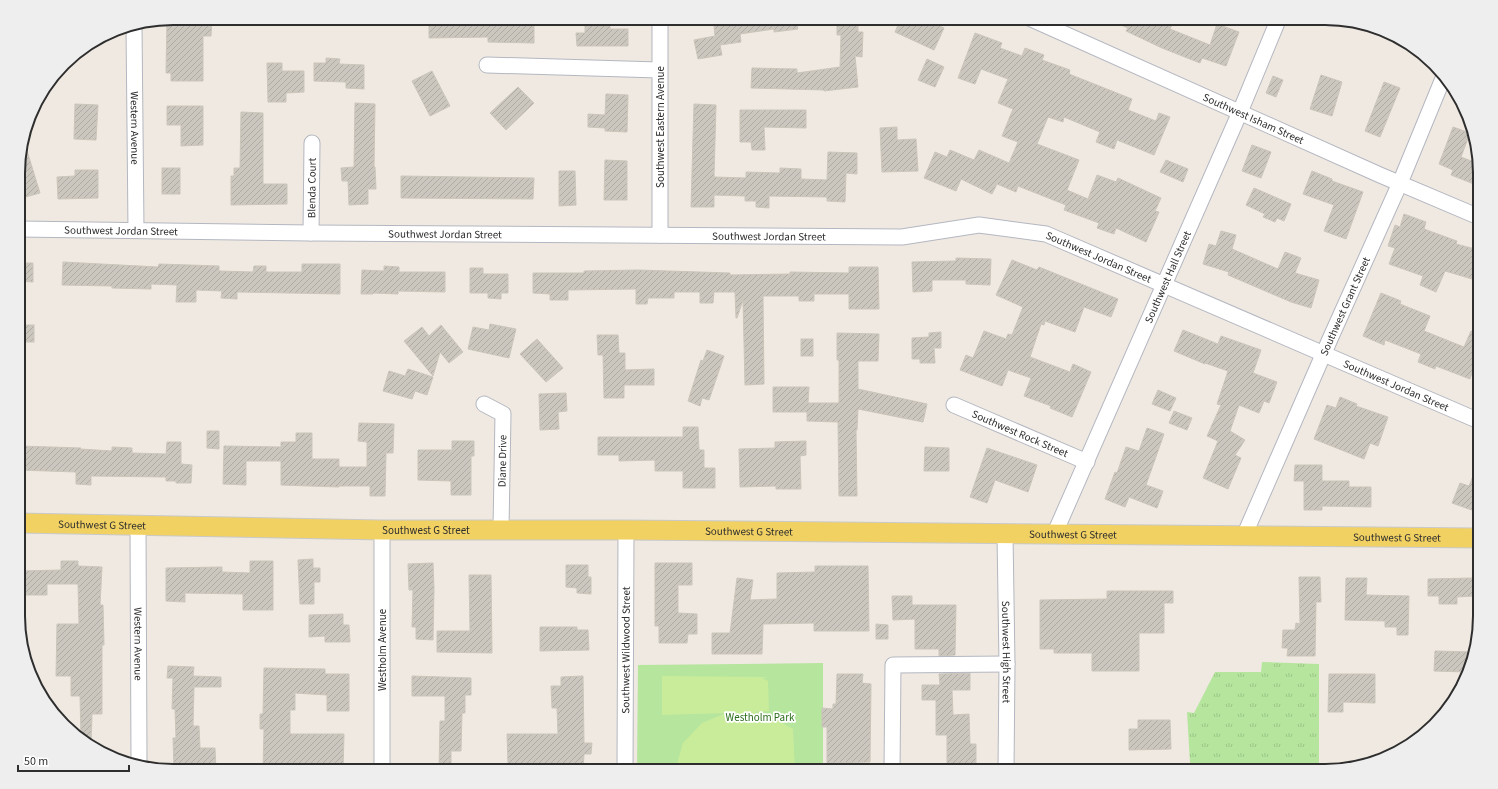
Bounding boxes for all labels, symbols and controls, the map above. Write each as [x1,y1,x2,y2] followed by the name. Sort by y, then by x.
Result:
[653,66,668,188] street label: Southwest Eastern Avenue
[1200,90,1307,148] street label: Southwest Isham Street
[127,91,142,165] street label: Western Avenue
[304,157,320,218] street label: Blenda Court
[64,223,178,239] street label: Southwest Jordan Street
[388,227,502,242] street label: Southwest Jordan Street
[1043,228,1154,287] street label: Southwest Jordan Street
[1141,228,1195,326] street label: Southwest Hall Street
[712,229,826,244] street label: Southwest Jordan Street
[1317,254,1374,358] street label: Southwest Grant Street
[1341,356,1451,415] street label: Southwest Jordan Street
[969,407,1071,461] street label: Southwest Rock Street
[495,434,510,487] street label: Diane Drive
[58,517,146,533] street label: Southwest G Street
[382,523,470,538] street label: Southwest G Street
[705,524,793,540] street label: Southwest G Street
[1029,527,1117,543] street label: Southwest G Street
[1353,530,1441,546] street label: Southwest G Street
[618,586,634,714] street label: Southwest Wildwood Street
[998,601,1014,704] street label: Southwest High Street
[130,607,146,681] street label: Western Avenue
[375,608,390,691] street label: Westholm Avenue
[726,710,795,725] park label: Westholm Park
[18,747,129,773] scale bar
[24,753,48,770] text: 50 m

